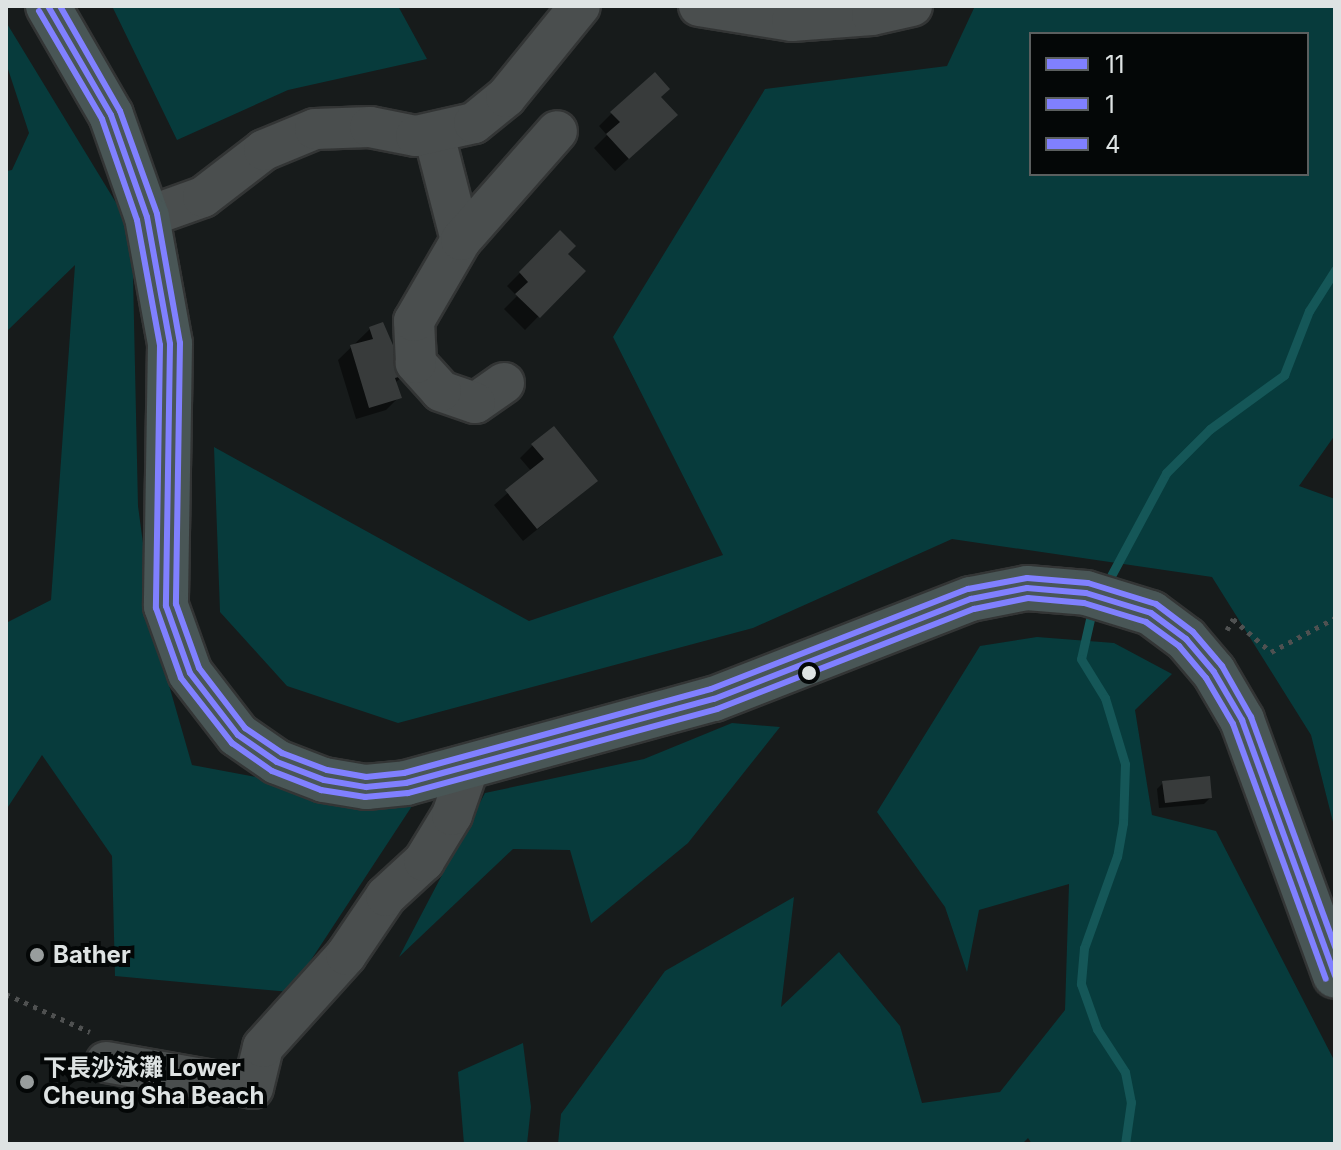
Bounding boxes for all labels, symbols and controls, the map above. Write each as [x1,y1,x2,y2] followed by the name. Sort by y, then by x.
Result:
[1029,32,1309,176] legend
[1105,50,1125,79] text: 11
[1105,90,1115,119] text: 1
[1105,130,1121,159] text: 4
[801,665,817,681] unlabelled marker
[53,941,131,969] place label: Bather
[28,946,46,964] marker: Bather
[43,1054,264,1110] place label: 下長沙泳灘 Lower Cheung Sha Beach
[18,1073,36,1091] marker: 下長沙泳灘 Lower Cheung Sha Beach

